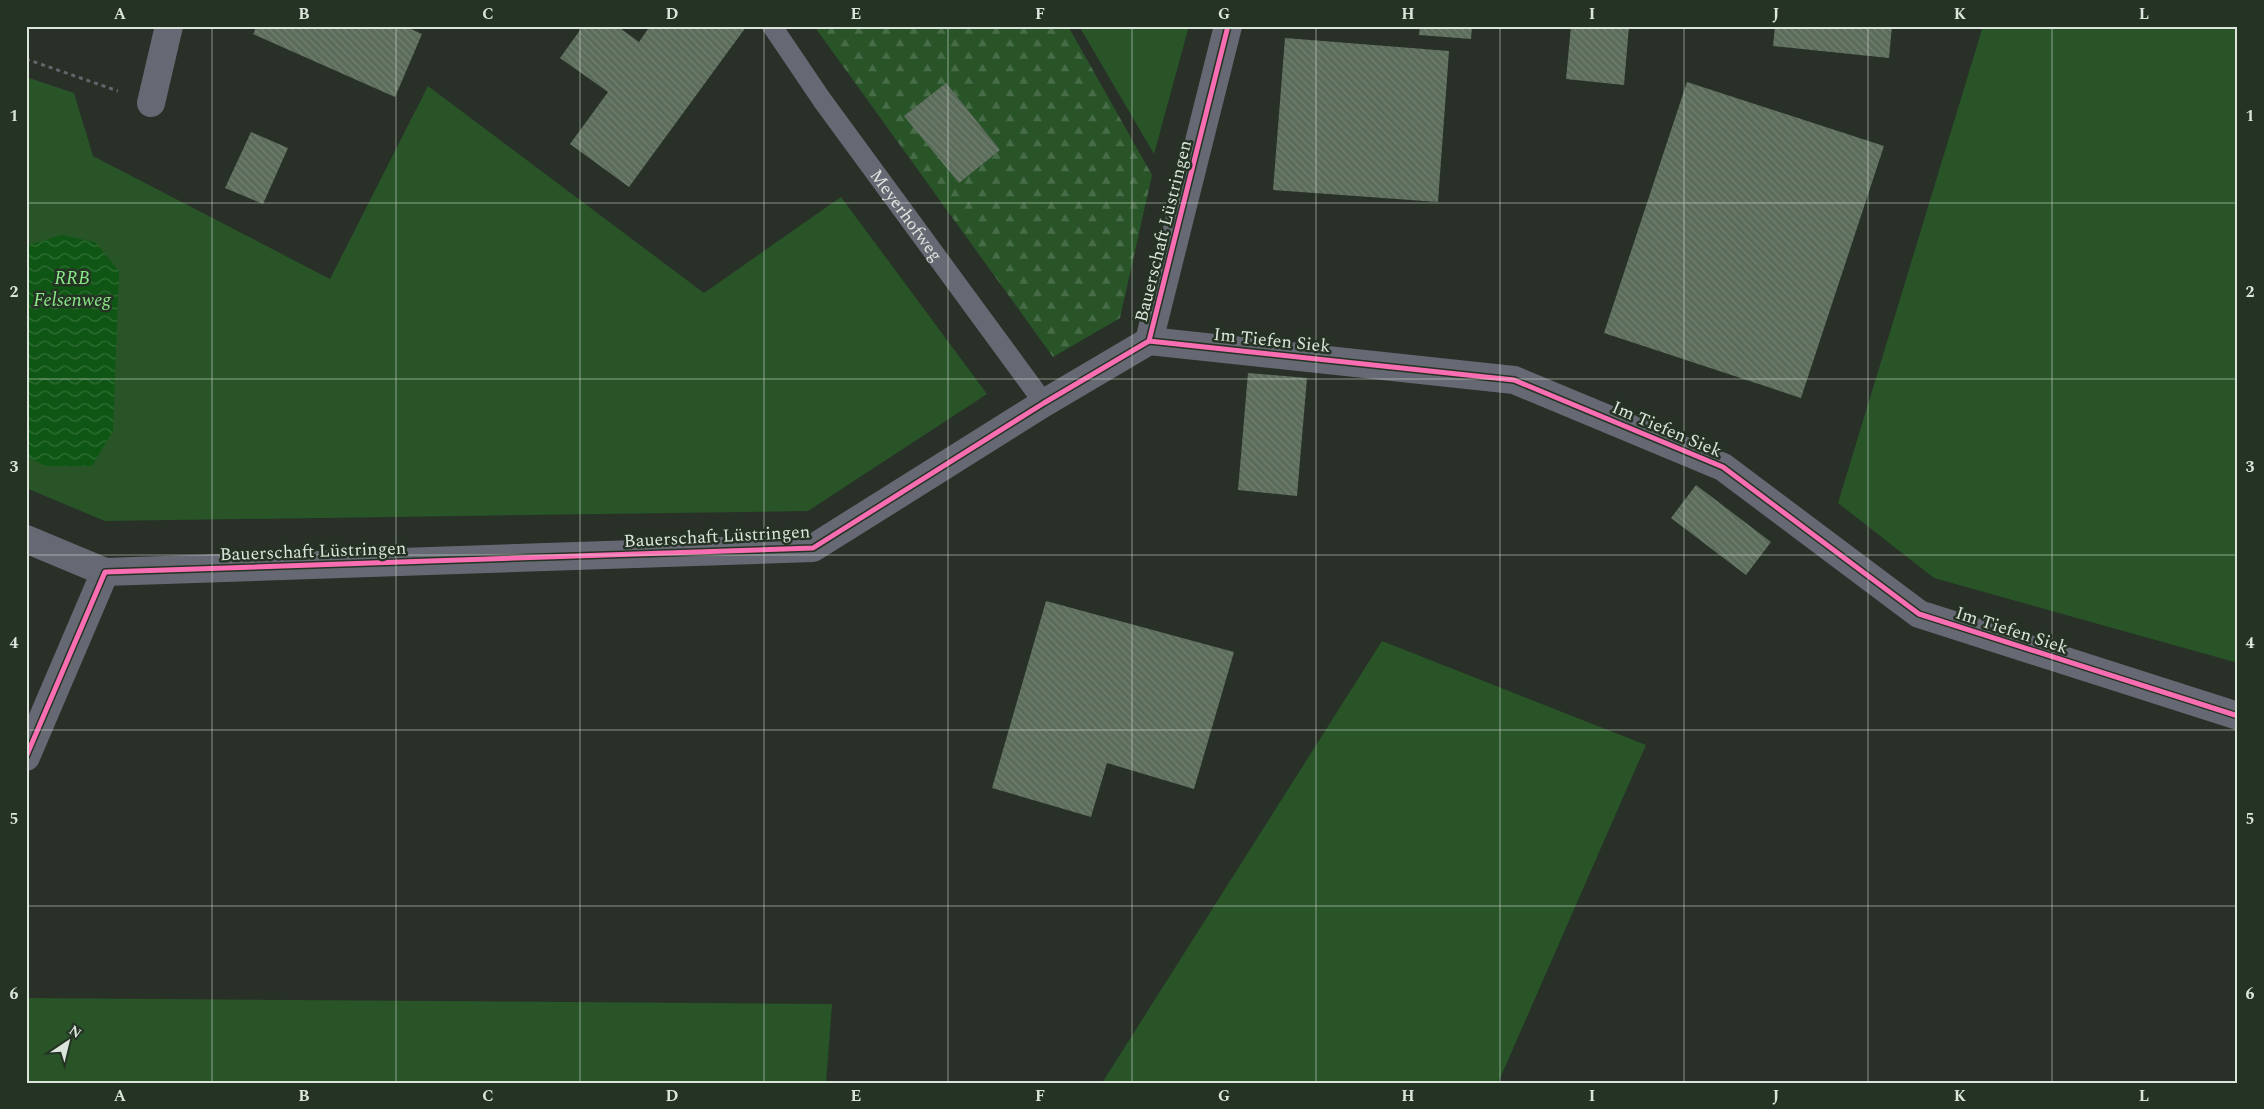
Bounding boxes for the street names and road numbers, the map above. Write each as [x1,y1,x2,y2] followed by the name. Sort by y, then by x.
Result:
[1128,137,1199,325] street label: Bauerschaft Lüstringen
[863,163,949,267] street label: Meyerhofweg
[1212,321,1332,360] street label: Im Tiefen Siek
[1608,394,1726,465] street label: Im Tiefen Siek
[623,518,811,555] street label: Bauerschaft Lüstringen
[219,535,407,568] street label: Bauerschaft Lüstringen
[1952,600,2072,661] street label: Im Tiefen Siek

